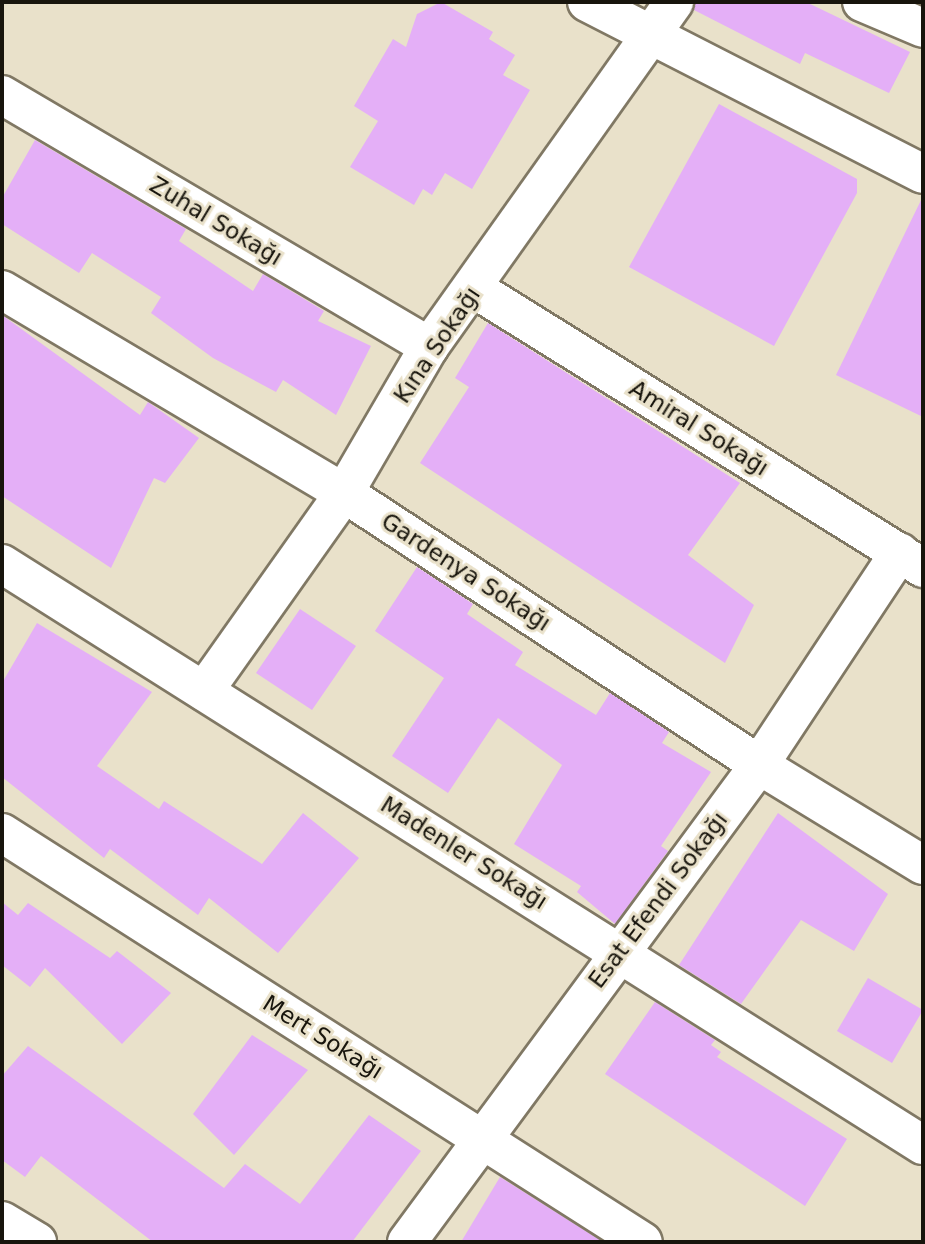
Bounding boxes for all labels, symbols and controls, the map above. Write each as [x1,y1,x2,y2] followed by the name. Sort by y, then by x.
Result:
[145,171,287,271] street label: Zuhal Sokağı
[388,282,486,408] street label: Kına Sokağı
[625,374,773,482] street label: Amiral Sokağı
[376,507,556,637] street label: Gardenya Sokağı
[376,791,552,915] street label: Madenler Sokağı
[583,807,733,993] street label: Esat Efendi Sokağı
[258,989,388,1085] street label: Mert Sokağı

